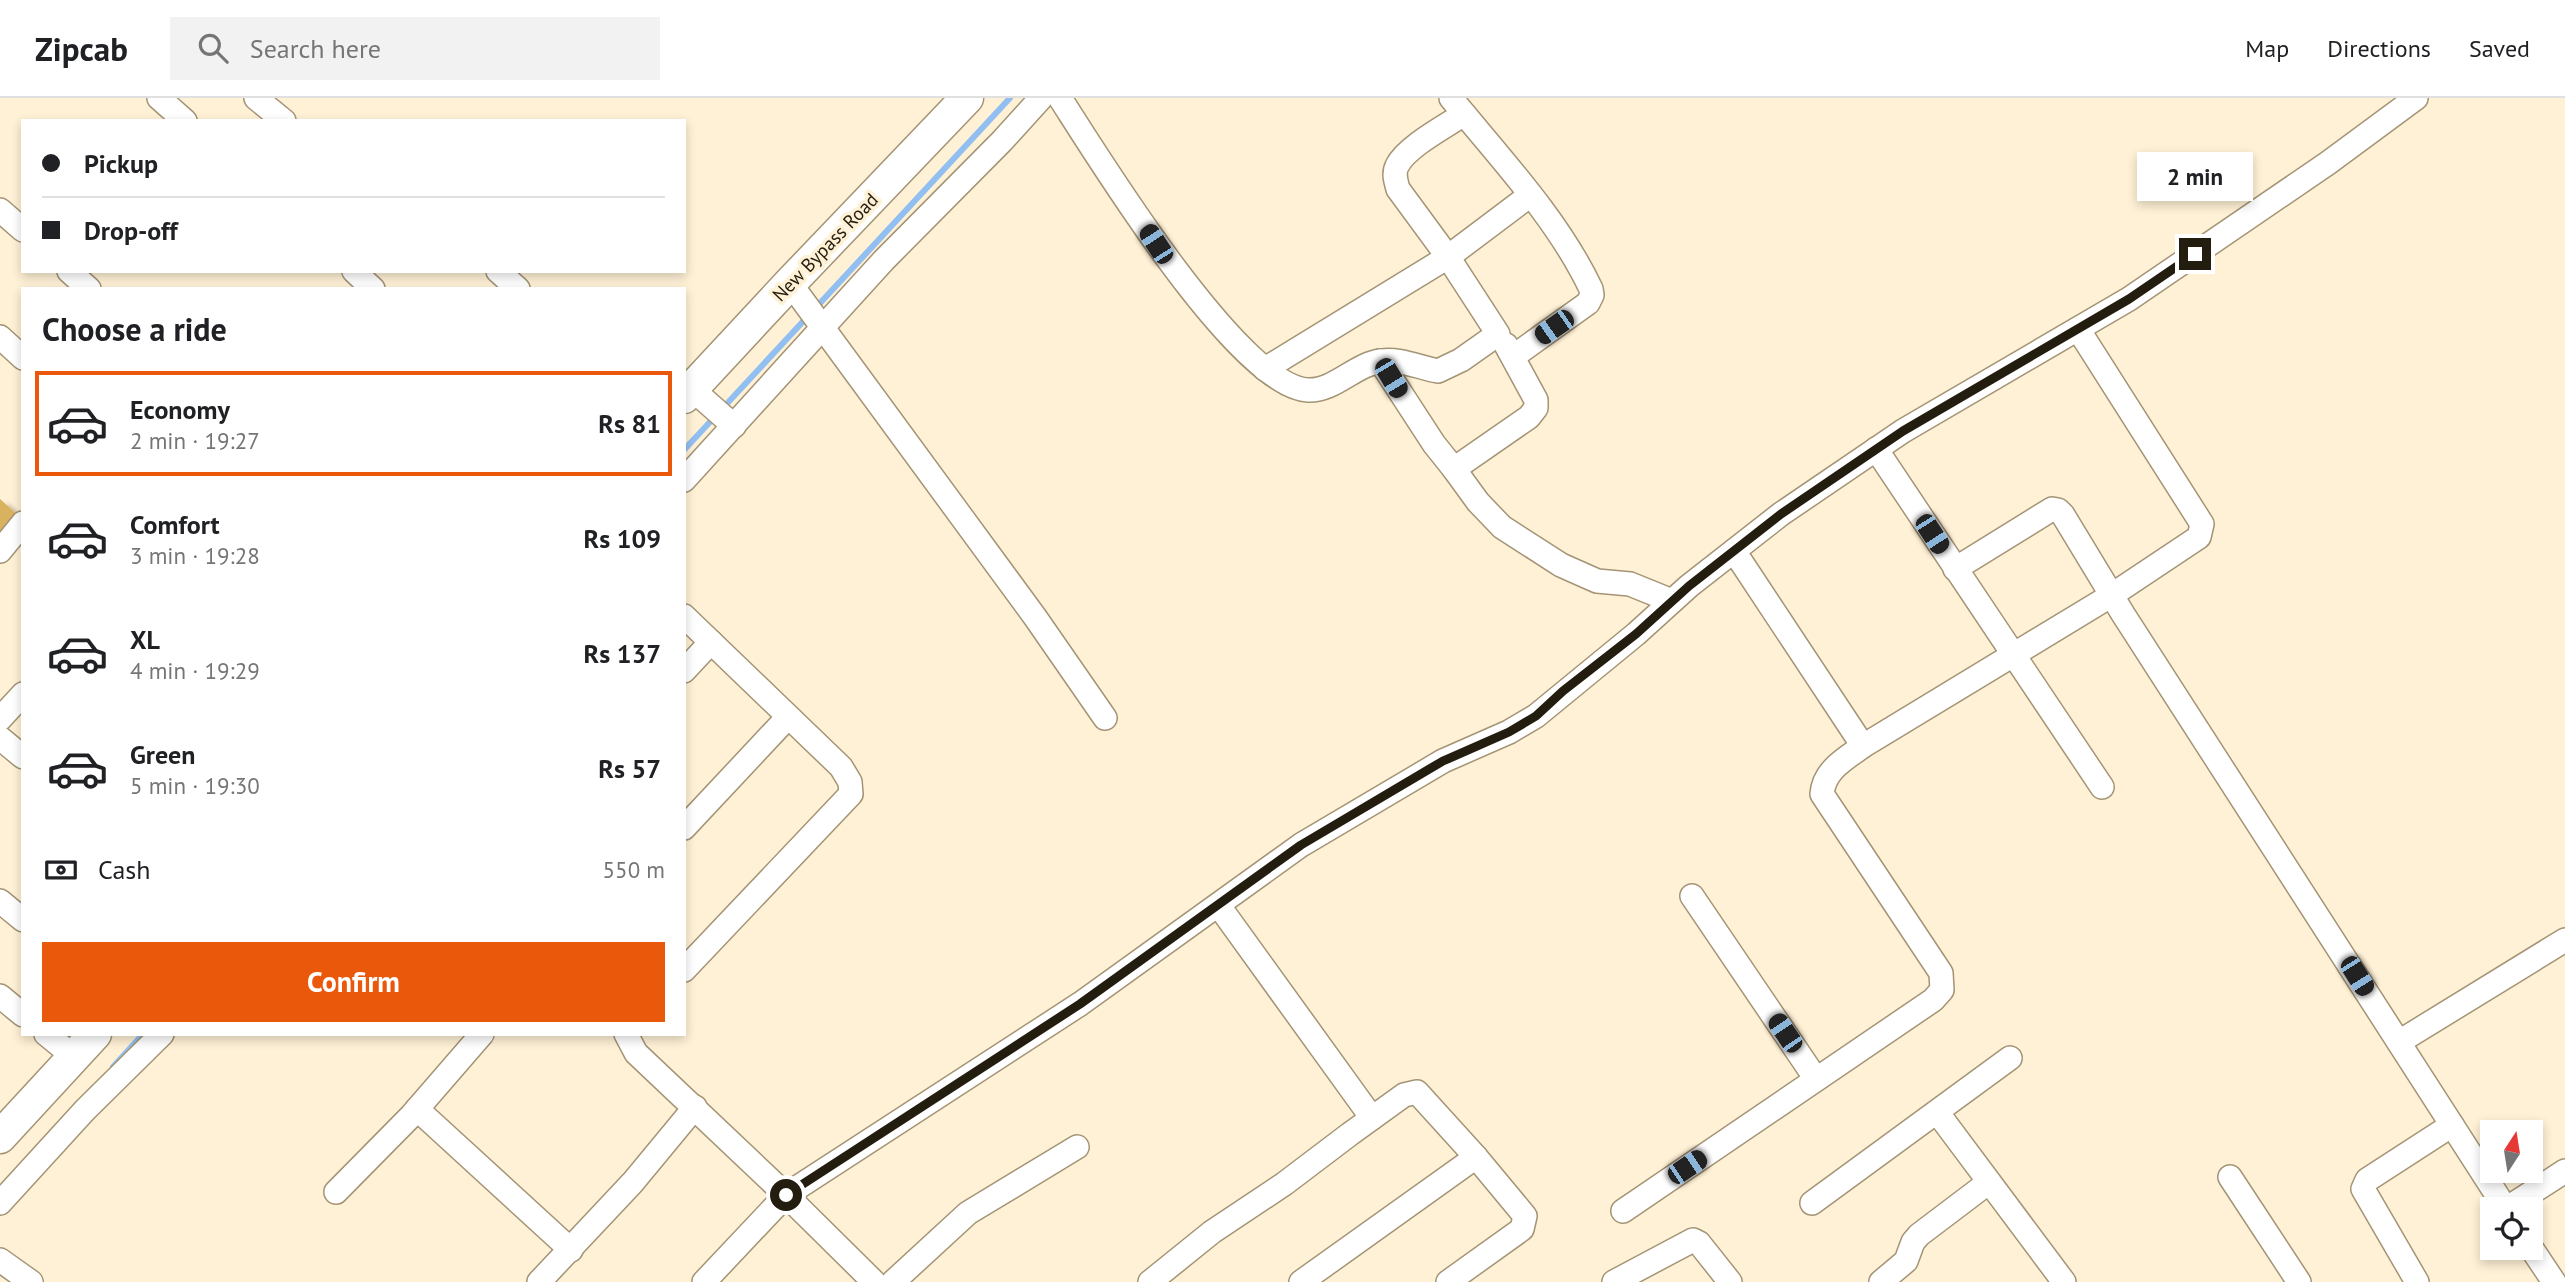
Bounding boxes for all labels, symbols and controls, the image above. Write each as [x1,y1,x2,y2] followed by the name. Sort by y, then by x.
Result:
[170,17,660,80] search box
[35,27,128,70] text: Zipcab
[194,29,232,67] icon: search
[250,32,381,65] text: Search here
[2245,33,2289,64] text: Map
[2327,33,2431,64] text: Directions
[2469,33,2530,64] text: Saved
[84,147,158,180] text: Pickup
[2137,152,2253,202] callout: 2 min
[2167,162,2223,191] text: 2 min
[767,188,883,306] street label: New Bypass Road
[84,214,178,247] text: Drop-off
[1136,221,1177,267] car
[2179,238,2211,270] route end
[1531,306,1578,348] car
[42,308,227,350] text: Choose a ride
[1372,355,1411,401] car
[46,392,109,455] icon: car
[130,393,230,426] text: Economy
[598,407,661,440] text: Rs 81
[130,426,260,455] text: 2 min · 19:27
[46,507,109,570] icon: car
[130,508,220,541] text: Comfort
[1912,511,1953,557] car
[584,522,661,555] text: Rs 109
[130,541,260,570] text: 3 min · 19:28
[46,622,109,685] icon: car
[130,623,160,656] text: XL
[584,637,661,670] text: Rs 137
[130,656,260,685] text: 4 min · 19:29
[46,737,109,800] icon: car
[130,738,195,771] text: Green
[598,752,661,785] text: Rs 57
[130,771,260,800] text: 5 min · 19:30
[42,851,80,889] icon: cash
[98,853,150,886] text: Cash
[603,855,665,884] text: 550 m
[42,942,665,1022] button: Confirm
[2337,953,2378,999] car
[1765,1010,1806,1056] car
[2480,1120,2543,1183] north arrow
[2480,1120,2543,1260] map controls
[1664,1147,1711,1187] car
[770,1179,802,1211] route start
[2480,1197,2543,1260] button: locate

